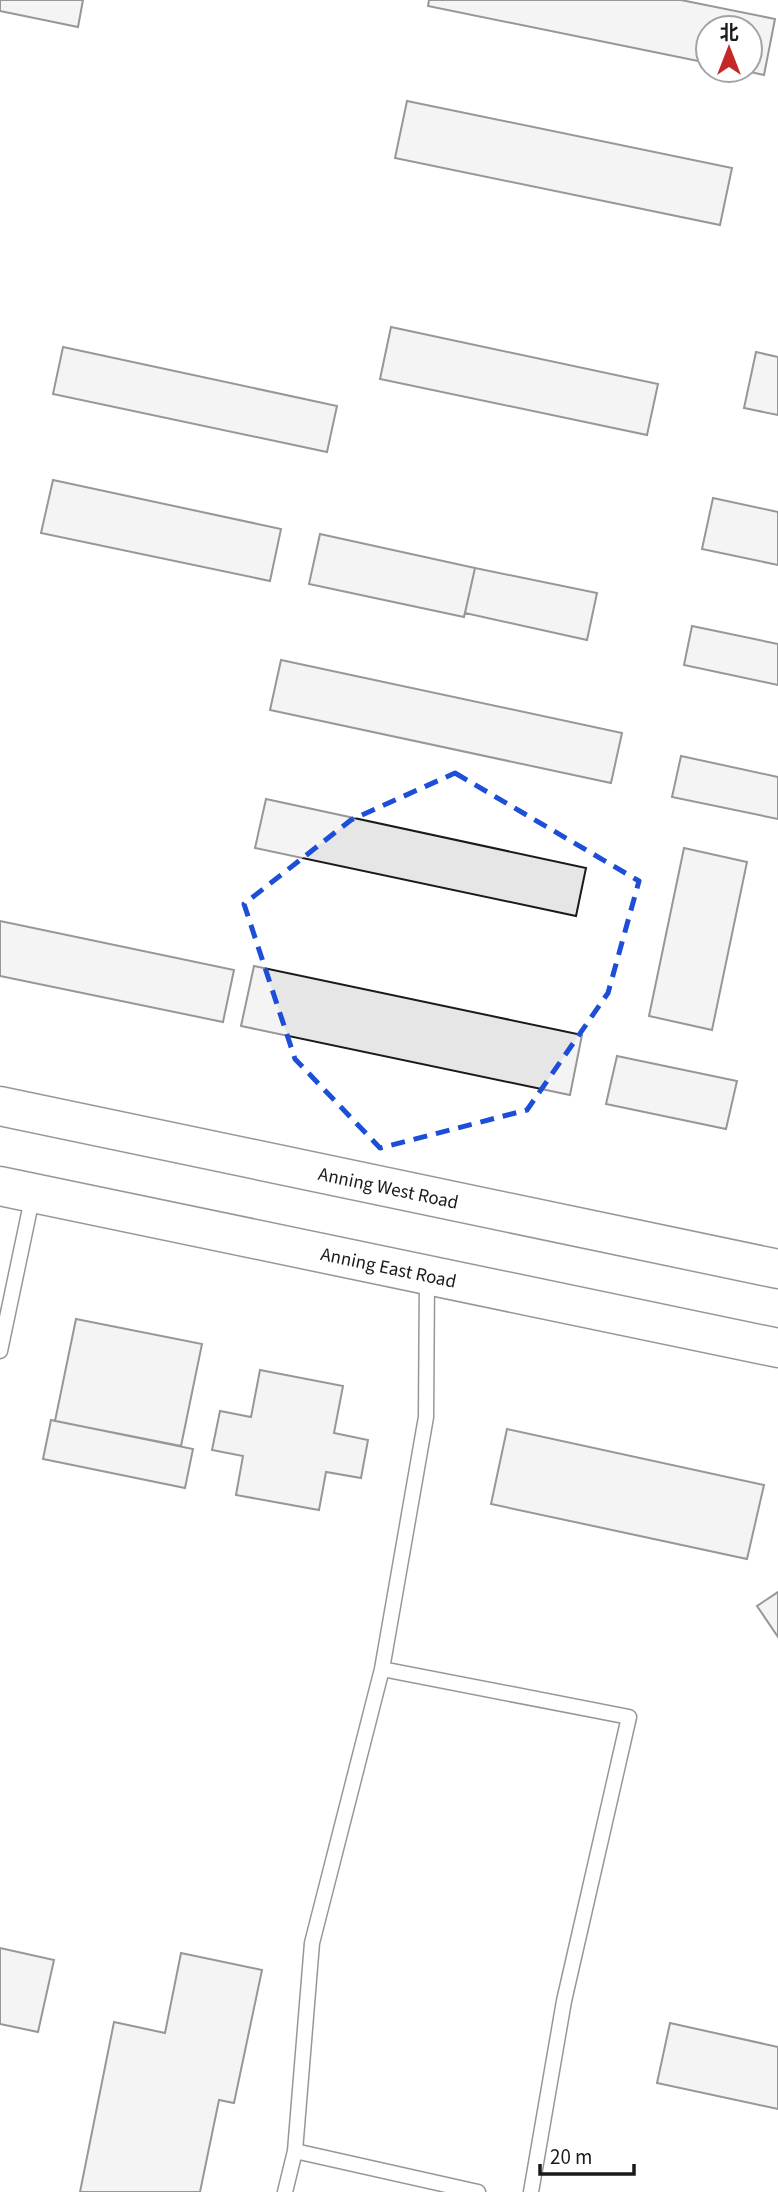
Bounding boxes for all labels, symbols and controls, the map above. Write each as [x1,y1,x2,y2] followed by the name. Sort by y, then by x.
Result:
[694,14,764,84] north arrow
[719,20,739,47] text: 北
[316,1161,461,1217] street label: Anning West Road
[318,1241,459,1296] street label: Anning East Road
[540,2132,634,2176] scale bar
[550,2142,592,2172] text: 20 m

